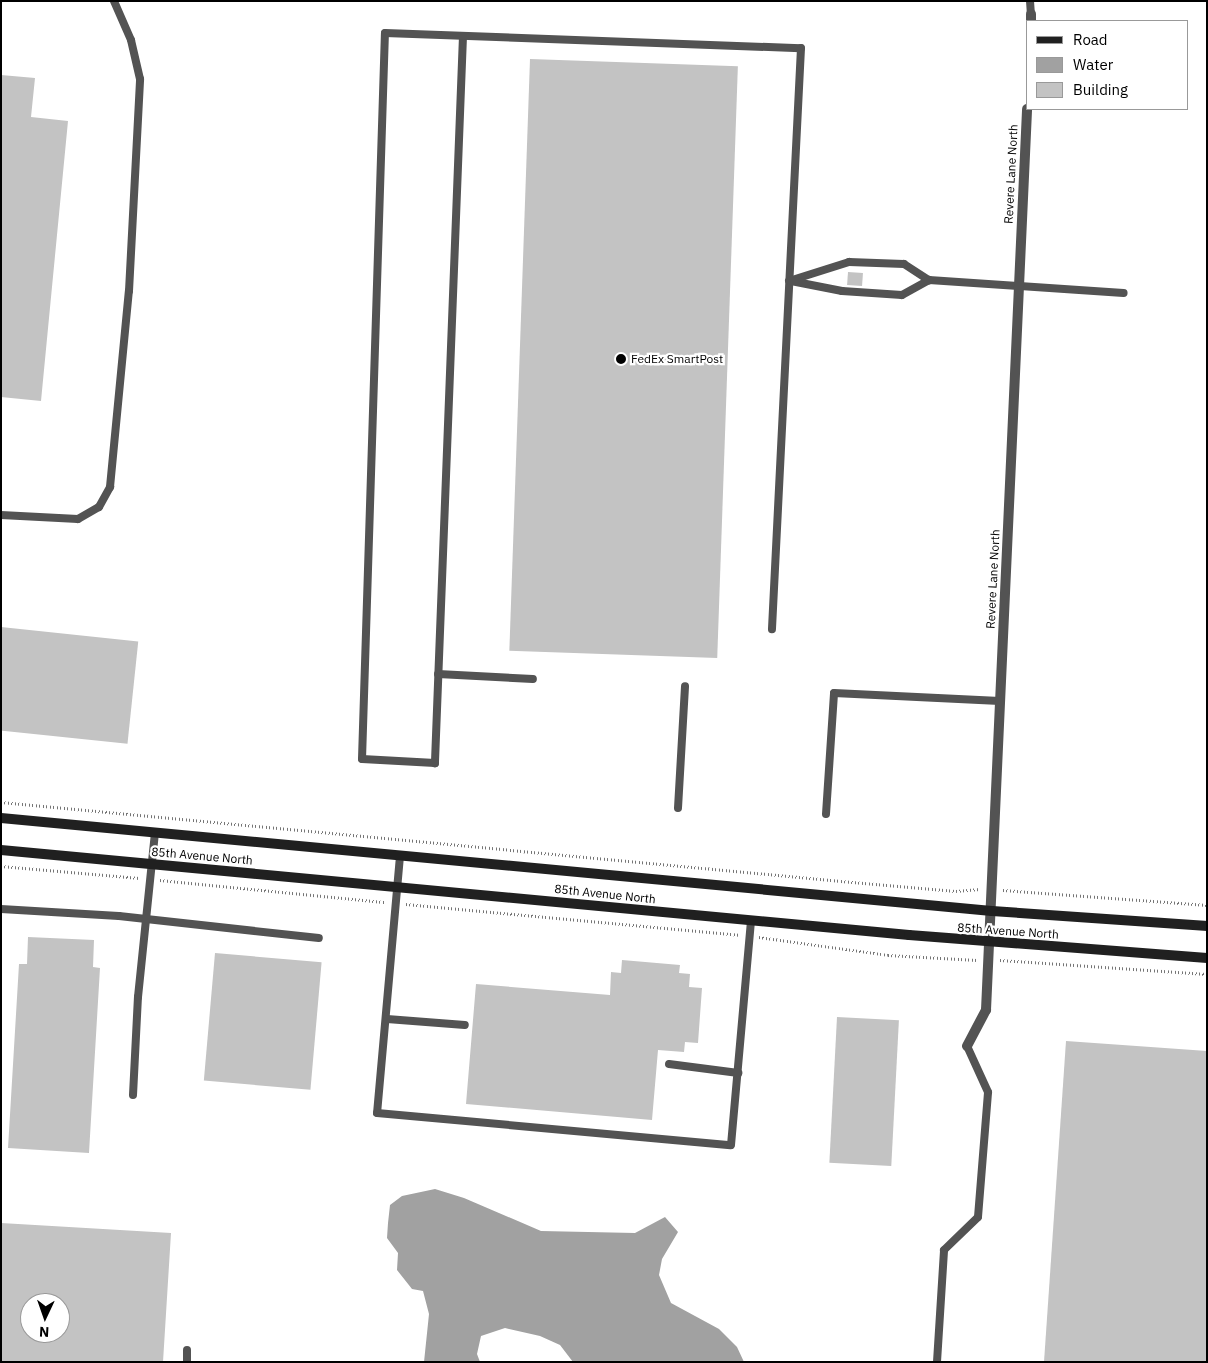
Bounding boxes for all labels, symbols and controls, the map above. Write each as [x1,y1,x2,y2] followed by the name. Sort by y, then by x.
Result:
[1026,20,1188,110] legend
[1073,30,1108,49] text: Road
[1073,55,1113,74] text: Water
[1073,80,1128,99] text: Building
[1001,124,1021,224] street label: Revere Lane North
[631,352,723,366] place label: FedEx SmartPost
[615,353,627,365] marker: FedEx SmartPost
[983,529,1003,629] street label: Revere Lane North
[151,844,253,868] street label: 85th Avenue North
[554,882,656,906] street label: 85th Avenue North
[957,920,1059,942] street label: 85th Avenue North
[20,1293,70,1343] north arrow
[39,1323,50,1341] text: N

